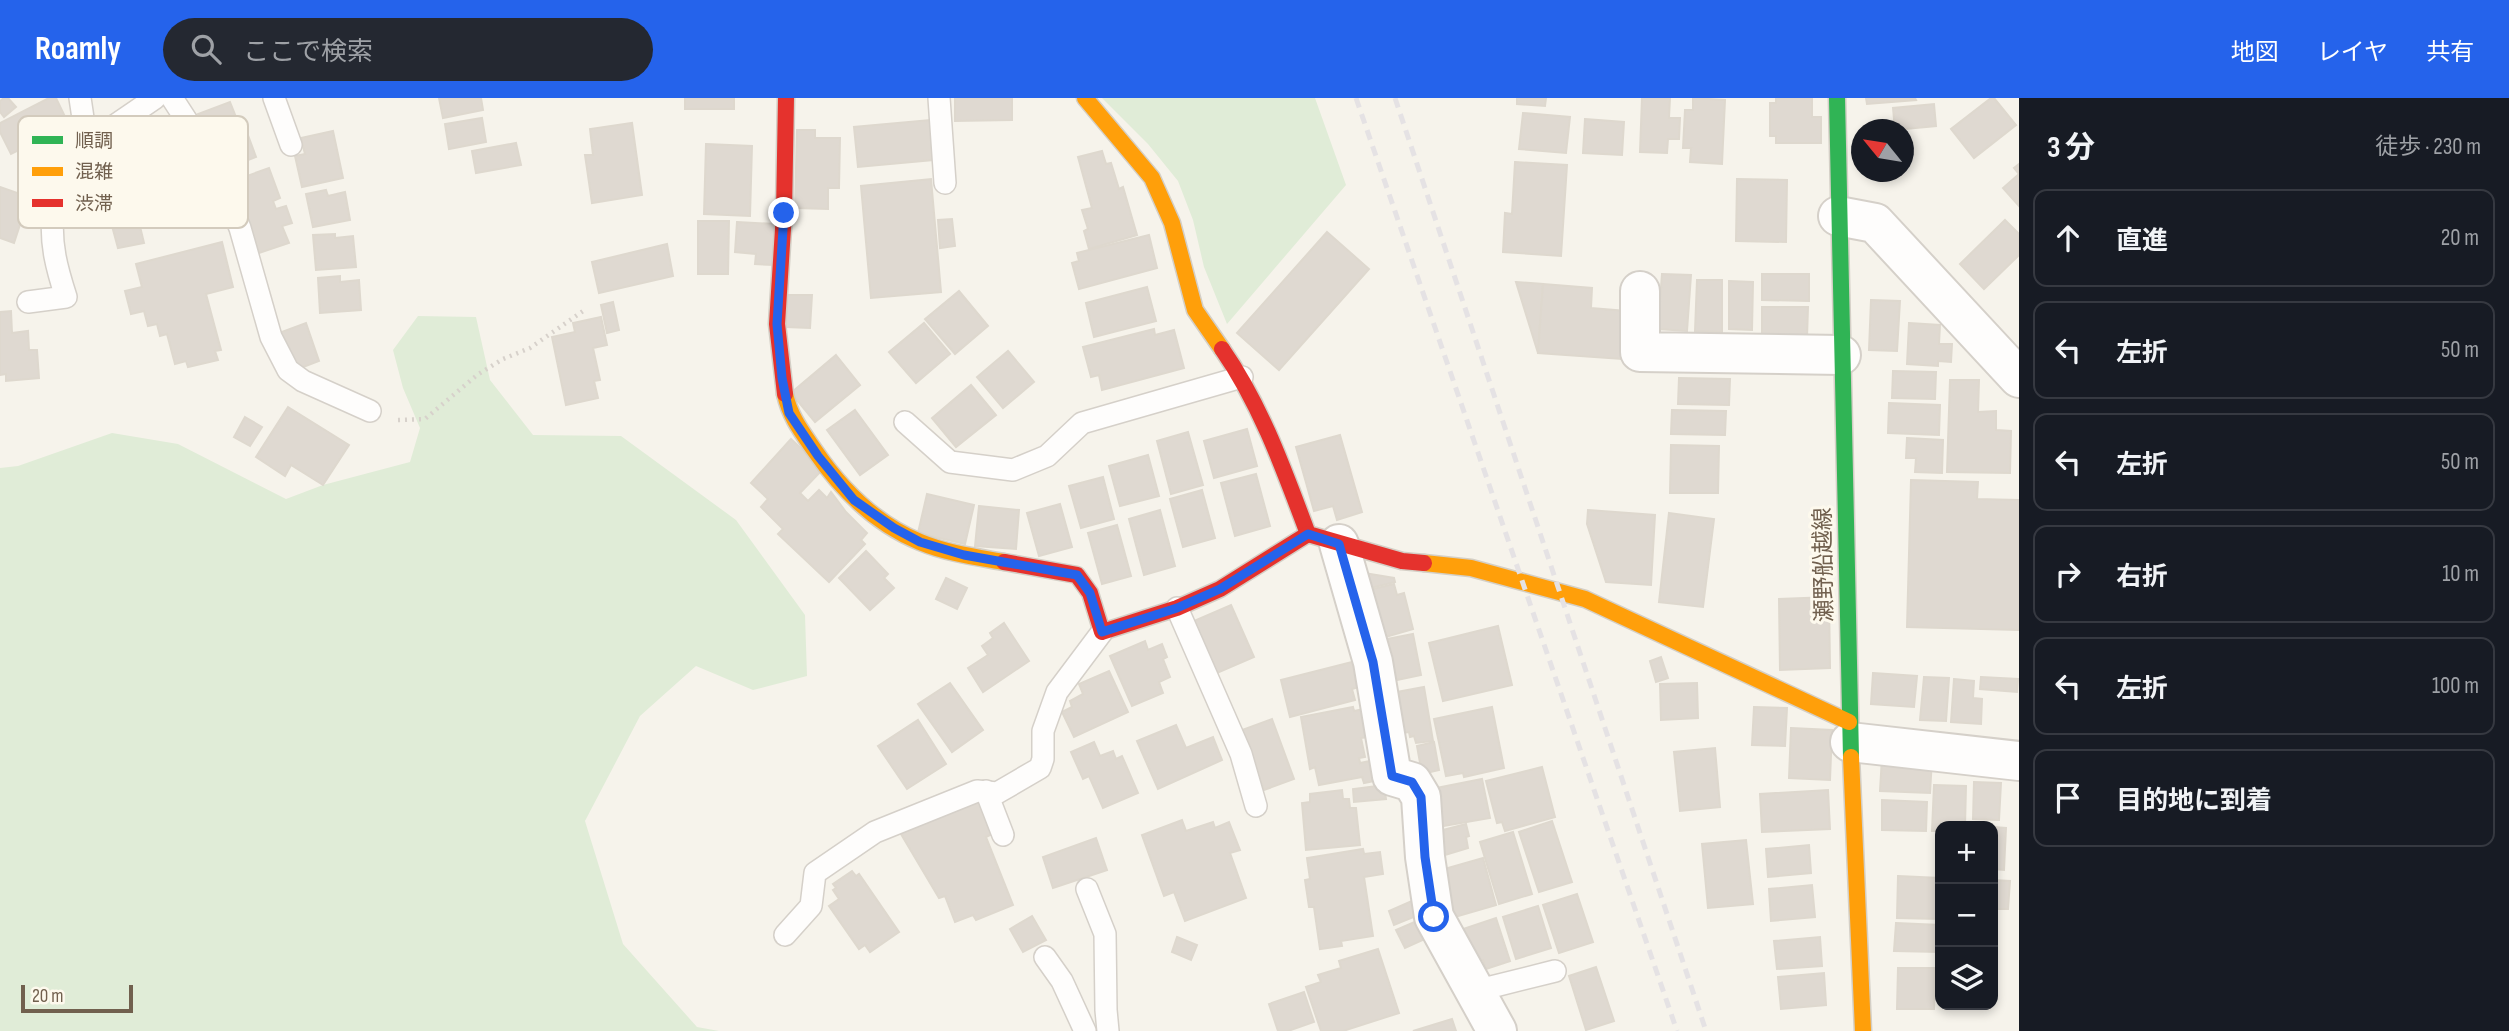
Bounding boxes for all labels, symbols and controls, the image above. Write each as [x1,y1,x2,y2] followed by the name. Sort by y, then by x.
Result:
[163,18,653,81] search box
[35,29,121,69] text: Roamly
[187,30,225,68] icon: search
[243,37,373,68] text: ここで検索
[2231,38,2279,67] text: 地図
[2317,38,2388,67] text: レイヤ
[2426,38,2474,67] text: 共有
[18,116,248,228] legend
[1851,119,1914,182] north arrow
[75,130,113,153] text: 順調
[2047,130,2095,166] text: 3 分
[2375,133,2481,161] text: 徒歩 · 230 m
[75,161,113,184] text: 混雑
[75,193,113,216] text: 渋滞
[768,197,799,228] route end
[2049,219,2087,257] icon: ahead
[2441,224,2479,252] text: 20 m
[2116,226,2168,257] text: 直進
[2049,331,2087,369] icon: left
[2441,336,2479,364] text: 50 m
[2116,338,2168,369] text: 左折
[2049,443,2087,481] icon: left
[2441,448,2479,476] text: 50 m
[2116,450,2168,481] text: 左折
[1809,507,1839,623] street label: 瀬野船越線
[2049,555,2087,593] icon: right
[2442,560,2479,588] text: 10 m
[2116,562,2168,593] text: 右折
[2049,667,2087,705] icon: left
[2432,672,2479,700] text: 100 m
[2116,674,2168,705] text: 左折
[2049,779,2087,817] icon: arrive
[2116,786,2272,817] text: 目的地に到着
[1935,821,1998,1010] map controls
[1935,821,1998,884] button: +
[1935,884,1998,947] button: −
[1418,901,1449,932] route start
[1935,947,1998,1010] button: layers
[21,982,133,1014] scale bar
[32,985,64,1008] text: 20 m

